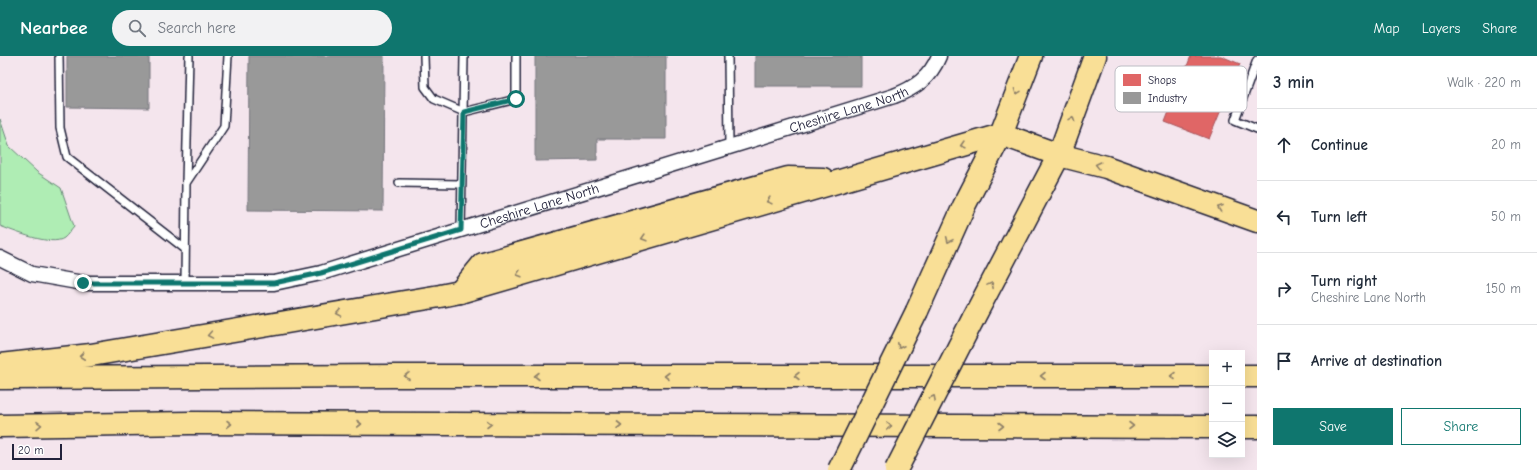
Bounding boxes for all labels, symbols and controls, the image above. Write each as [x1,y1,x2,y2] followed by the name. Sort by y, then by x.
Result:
[112,10,392,46] search box
[20,17,88,39] text: Nearbee
[126,17,148,39] icon: search
[158,19,236,37] text: Search here
[1373,20,1400,37] text: Map
[1422,20,1460,37] text: Layers
[1482,20,1517,37] text: Share
[1115,66,1247,112] legend
[1273,73,1314,92] text: 3 min
[1148,74,1177,87] text: Shops
[1447,75,1521,90] text: Walk · 220 m
[787,82,911,136] street label: Cheshire Lane North
[1014,89,1022,96] one-way arrow
[507,90,525,108] route start
[1148,92,1187,105] text: Industry
[1068,115,1076,122] one-way arrow
[1273,134,1295,156] icon: ahead
[1311,136,1368,154] text: Continue
[1491,137,1521,152] text: 20 m
[960,140,967,149] one-way arrow
[1094,161,1101,170] one-way arrow
[478,179,601,232] street label: Cheshire Lane North
[765,196,772,205] one-way arrow
[1217,204,1224,213] one-way arrow
[1273,206,1295,228] icon: left
[1311,208,1367,226] text: Turn left
[1491,209,1521,224] text: 50 m
[641,233,648,242] one-way arrow
[946,235,954,243] one-way arrow
[516,269,523,278] one-way arrow
[1311,272,1377,290] text: Turn right
[74,274,92,292] route end
[1273,278,1295,300] icon: right
[986,281,994,289] one-way arrow
[1486,281,1521,296] text: 150 m
[1311,290,1426,305] text: Cheshire Lane North
[335,308,342,317] one-way arrow
[207,330,213,339] one-way arrow
[897,342,905,350] one-way arrow
[1209,350,1245,458] map controls
[1209,350,1245,386] button: +
[1273,350,1295,372] icon: arrive
[79,351,85,360] one-way arrow
[1311,352,1442,370] text: Arrive at destination
[404,372,410,380] one-way arrow
[534,372,540,380] one-way arrow
[664,372,670,380] one-way arrow
[794,372,800,380] one-way arrow
[1040,372,1046,380] one-way arrow
[1170,372,1176,380] one-way arrow
[1209,386,1245,422] button: −
[928,395,936,402] one-way arrow
[1273,408,1393,445] button: Save
[1401,408,1521,445] button: Share
[226,420,232,428] one-way arrow
[356,420,362,428] one-way arrow
[486,420,492,428] one-way arrow
[36,421,42,430] one-way arrow
[616,421,622,429] one-way arrow
[886,422,892,430] one-way arrow
[998,422,1004,430] one-way arrow
[1128,422,1134,430] one-way arrow
[1209,422,1245,458] button: layers
[12,442,62,461] scale bar
[18,444,43,457] text: 20 m

